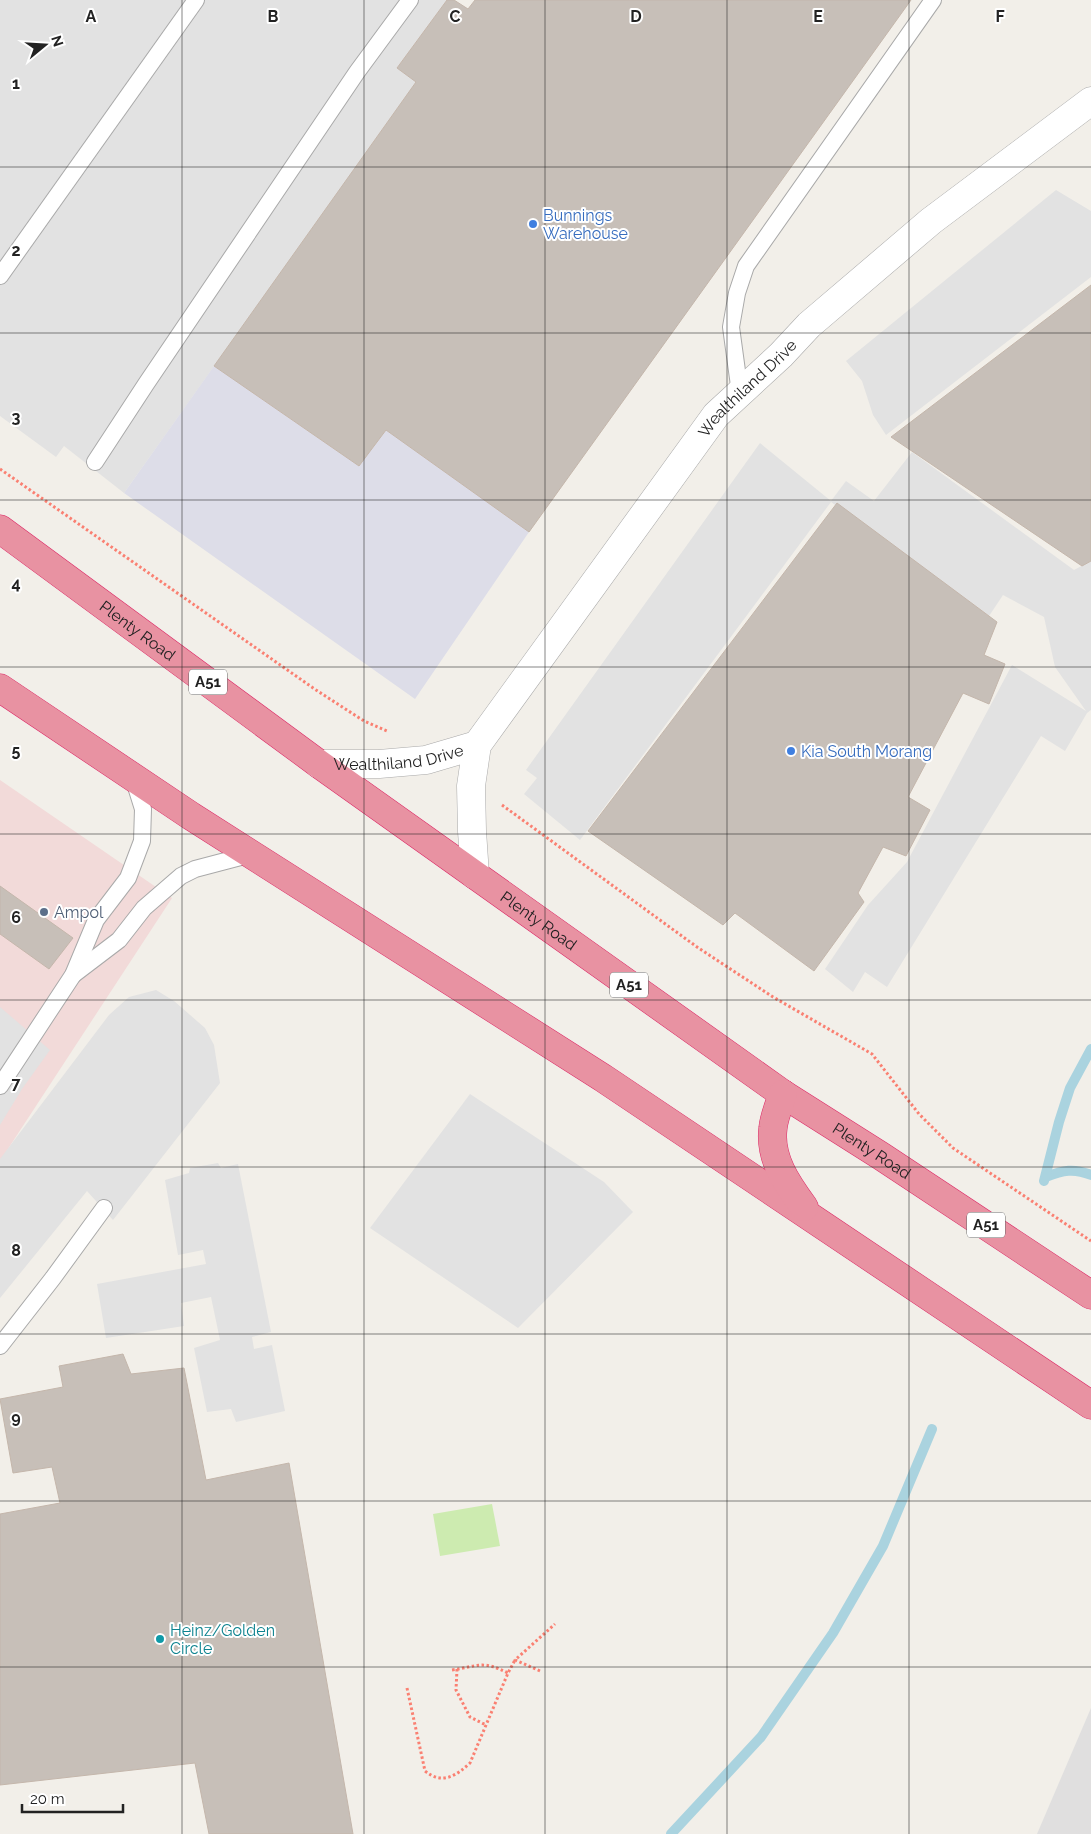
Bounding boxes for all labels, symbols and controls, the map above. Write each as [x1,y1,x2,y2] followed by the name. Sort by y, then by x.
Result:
[86,7,97,26] text: A
[268,7,279,26] text: B
[450,7,461,26] text: C
[630,7,642,26] text: D
[813,7,823,26] text: E
[995,7,1005,26] text: F
[20,20,70,70] north arrow
[48,33,67,49] text: N
[12,74,20,93] text: 1
[543,206,628,243] place label: Bunnings Warehouse
[527,218,539,230] marker: Bunnings Warehouse
[11,241,21,260] text: 2
[694,336,801,441] street label: Wealthiland Drive
[12,408,21,427] text: 3
[11,574,21,593] text: 4
[96,597,179,665] street label: Plenty Road
[189,670,227,694] road number: A51
[12,741,21,760] text: 5
[333,741,466,774] street label: Wealthiland Drive
[801,742,932,761] place label: Kia South Morang
[785,745,797,757] marker: Kia South Morang
[497,887,580,954] street label: Plenty Road
[54,903,104,922] place label: Ampol
[38,906,50,918] marker: Ampol
[11,908,21,927] text: 6
[610,972,648,998] road number: A51
[12,1074,21,1093] text: 7
[829,1119,914,1183] street label: Plenty Road
[967,1212,1005,1238] road number: A51
[11,1241,21,1260] text: 8
[11,1408,21,1427] text: 9
[170,1621,275,1658] place label: Heinz/Golden Circle
[154,1633,166,1645] marker: Heinz/Golden Circle
[22,1782,124,1814] scale bar
[30,1790,65,1808] text: 20 m

